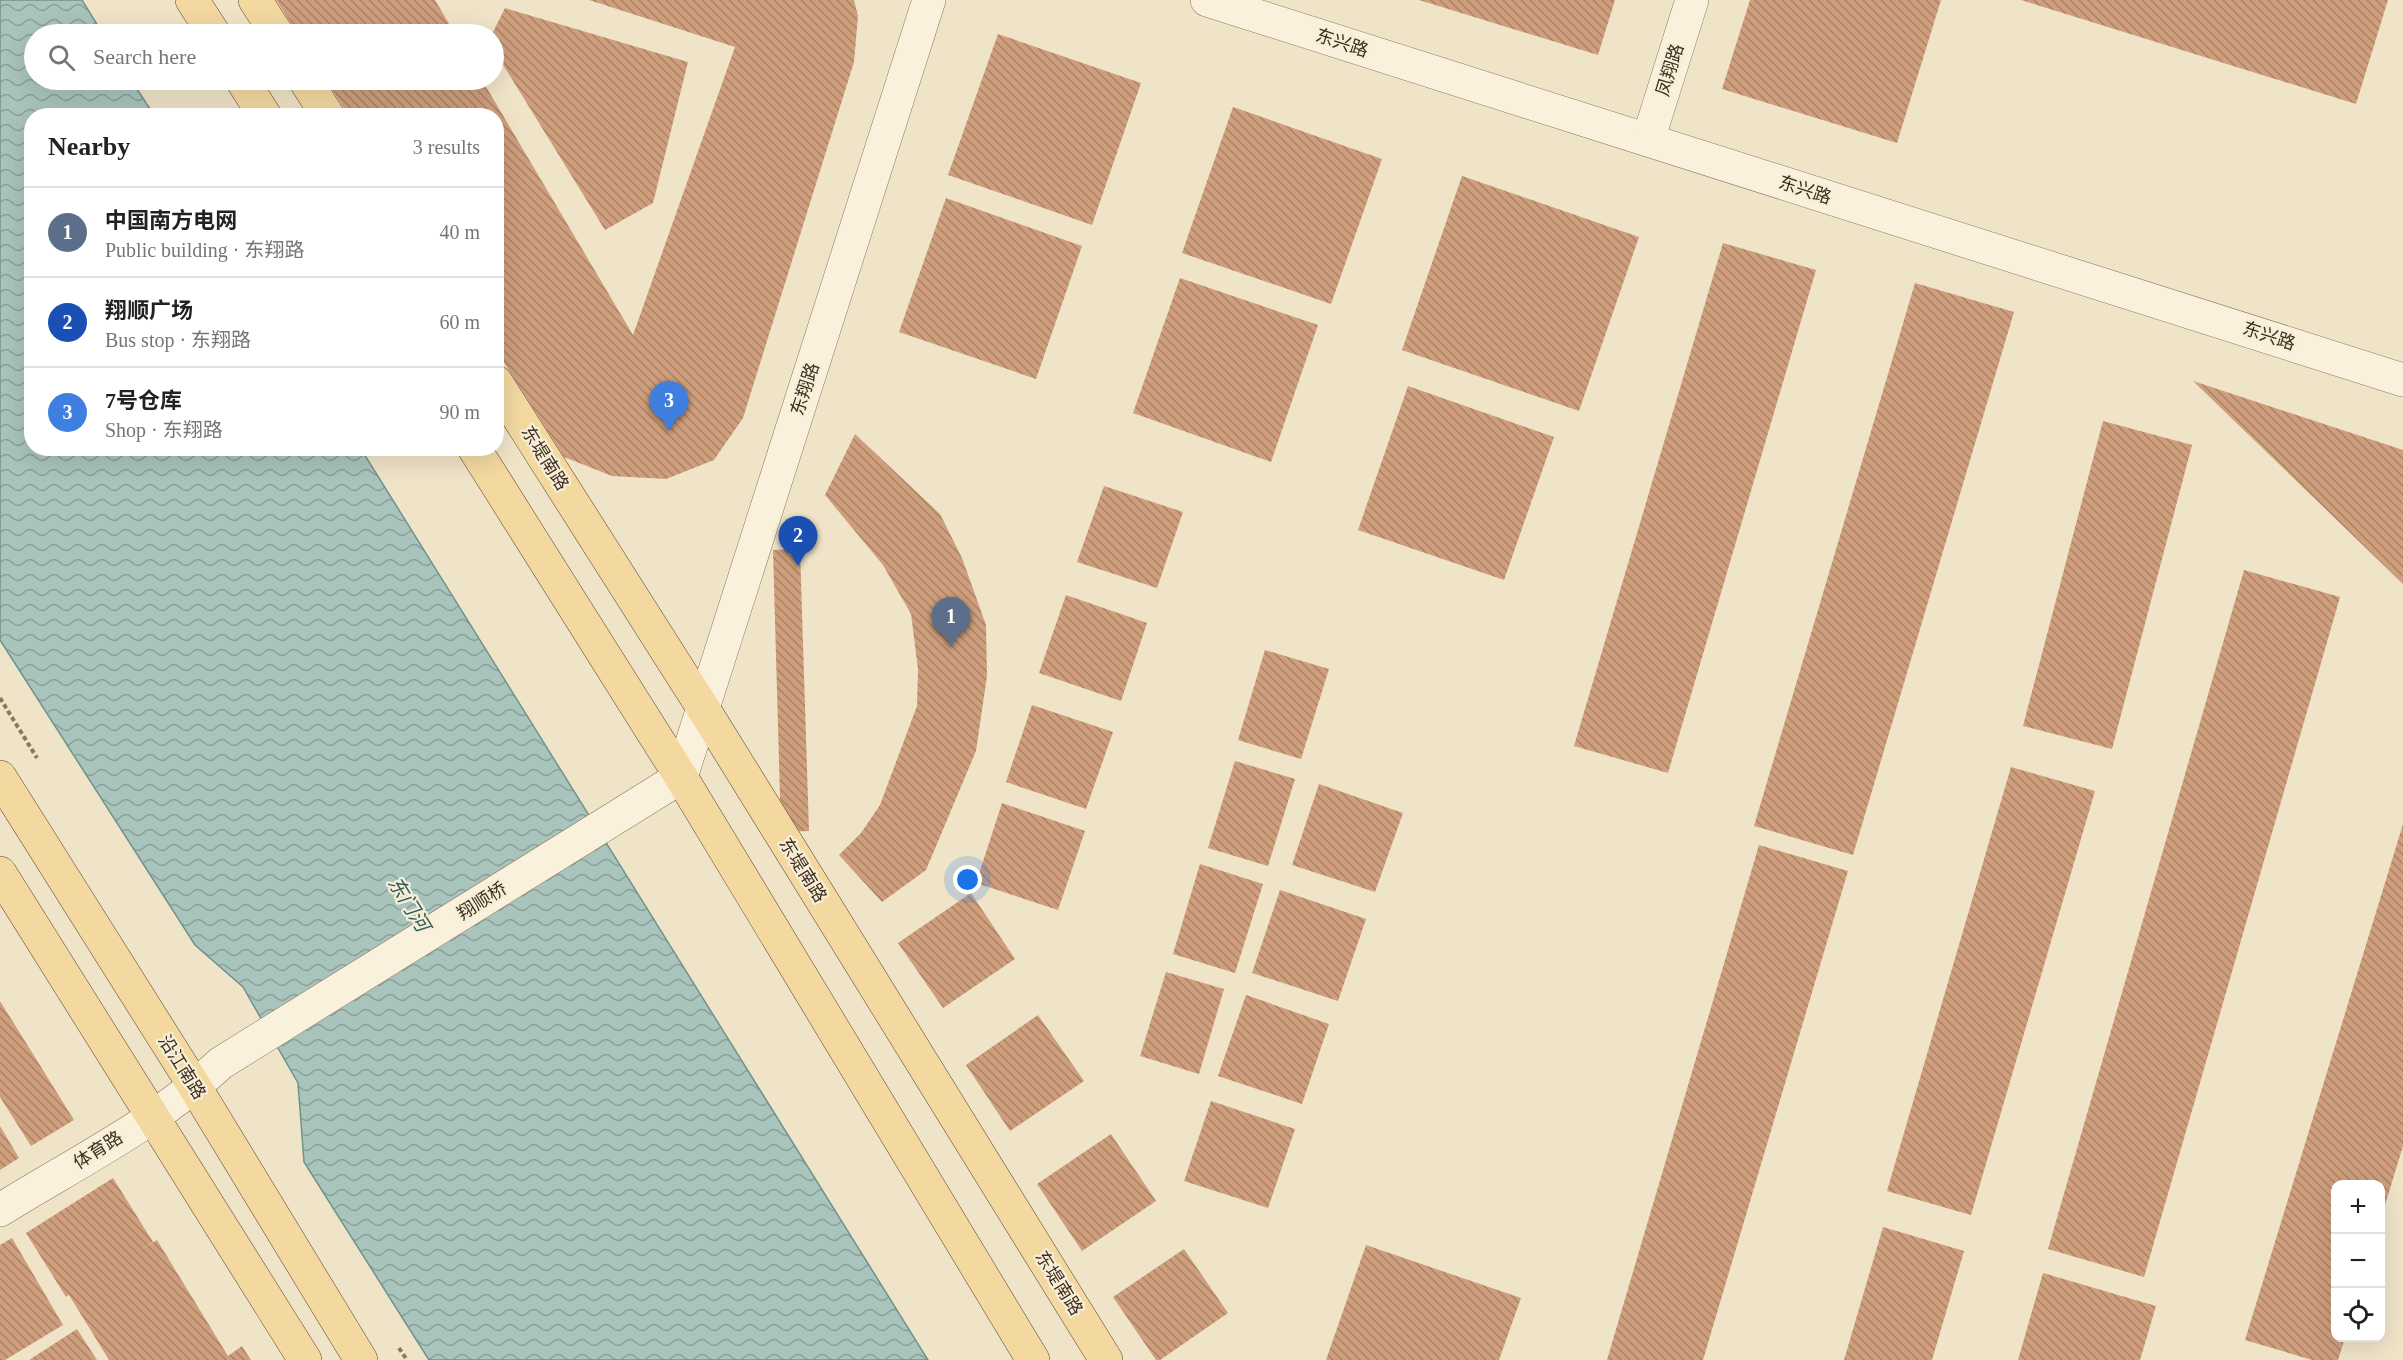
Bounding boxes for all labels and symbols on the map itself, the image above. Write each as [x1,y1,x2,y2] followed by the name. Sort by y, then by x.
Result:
[1313,25,1371,61] street label: 东兴路
[1653,41,1687,99] street label: 凤翔路
[1776,172,1834,208] street label: 东兴路
[2240,318,2298,354] street label: 东兴路
[787,360,823,418] street label: 东翔路
[650,382,688,431] pin: 3
[517,422,573,494] street label: 东堤南路
[778,516,818,566] pin: 2
[932,598,970,647] pin: 1
[775,834,831,906] street label: 东堤南路
[953,865,982,894] your location
[384,873,436,939] water label: 东门河
[454,878,510,924] street label: 翔顺桥
[154,1031,210,1103] street label: 沿江南路
[70,1127,126,1173] street label: 体育路
[1031,1247,1087,1319] street label: 东堤南路

